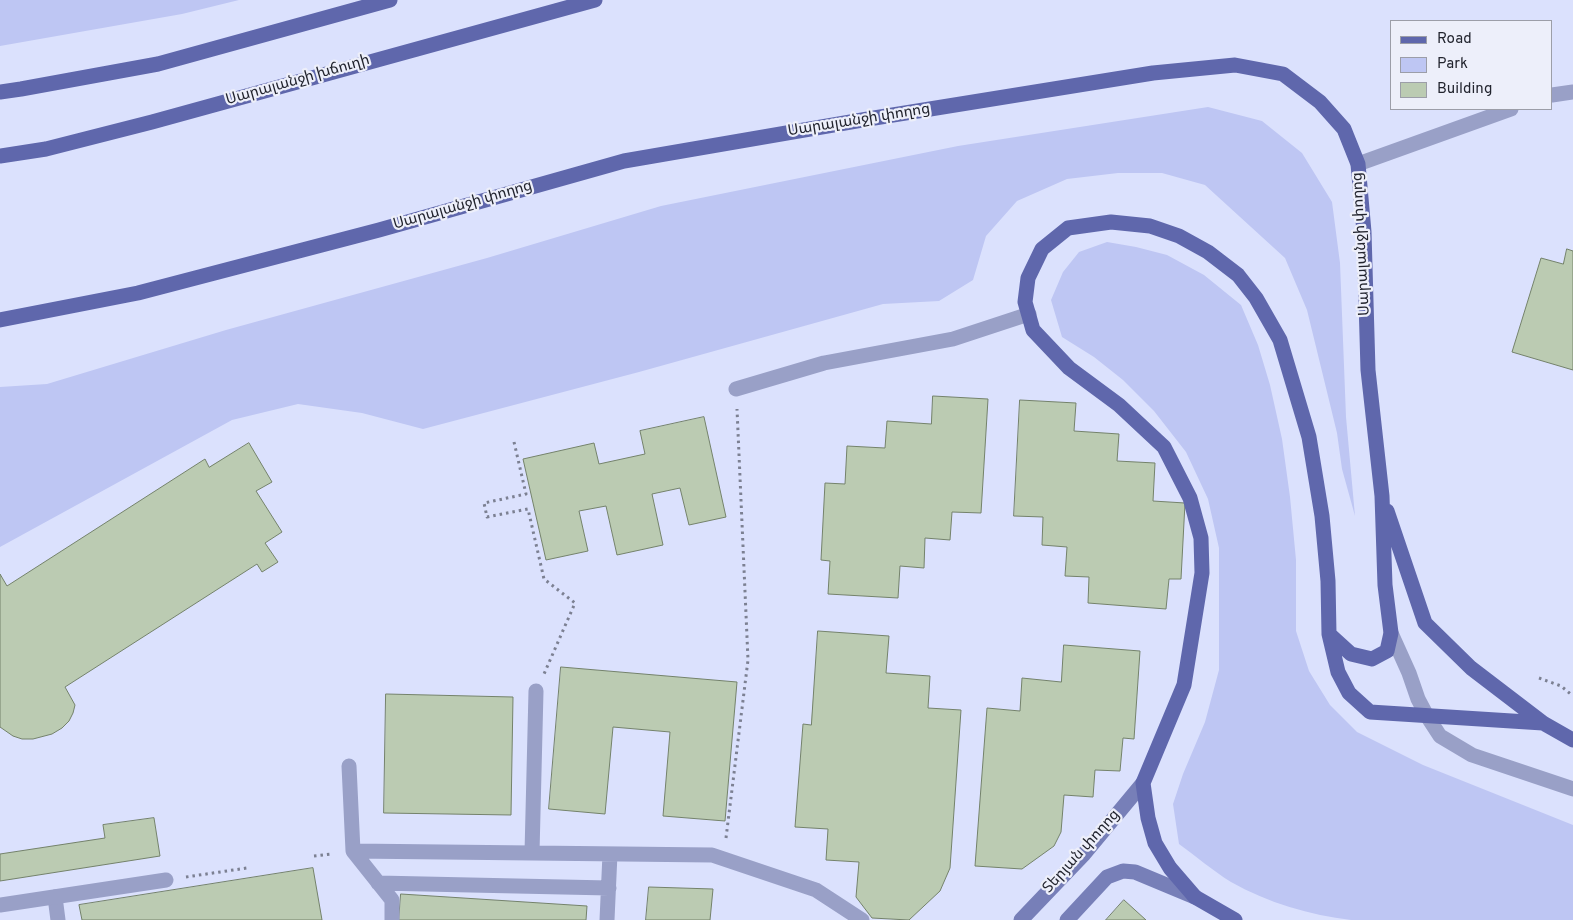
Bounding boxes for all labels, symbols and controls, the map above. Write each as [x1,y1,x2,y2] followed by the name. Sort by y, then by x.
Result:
[1390,20,1553,110] legend
[1437,30,1472,49] text: Road
[224,52,372,110] street label: Սարալանջի խճուղի
[1437,55,1468,74] text: Park
[1437,80,1492,99] text: Building
[787,101,931,141] street label: Սարալանջի փողոց
[1349,172,1375,316] street label: Սարալանջի փողոց
[391,178,535,234] street label: Սարալանջի փողոց
[1040,807,1124,897] street label: Տերյան փողոց

